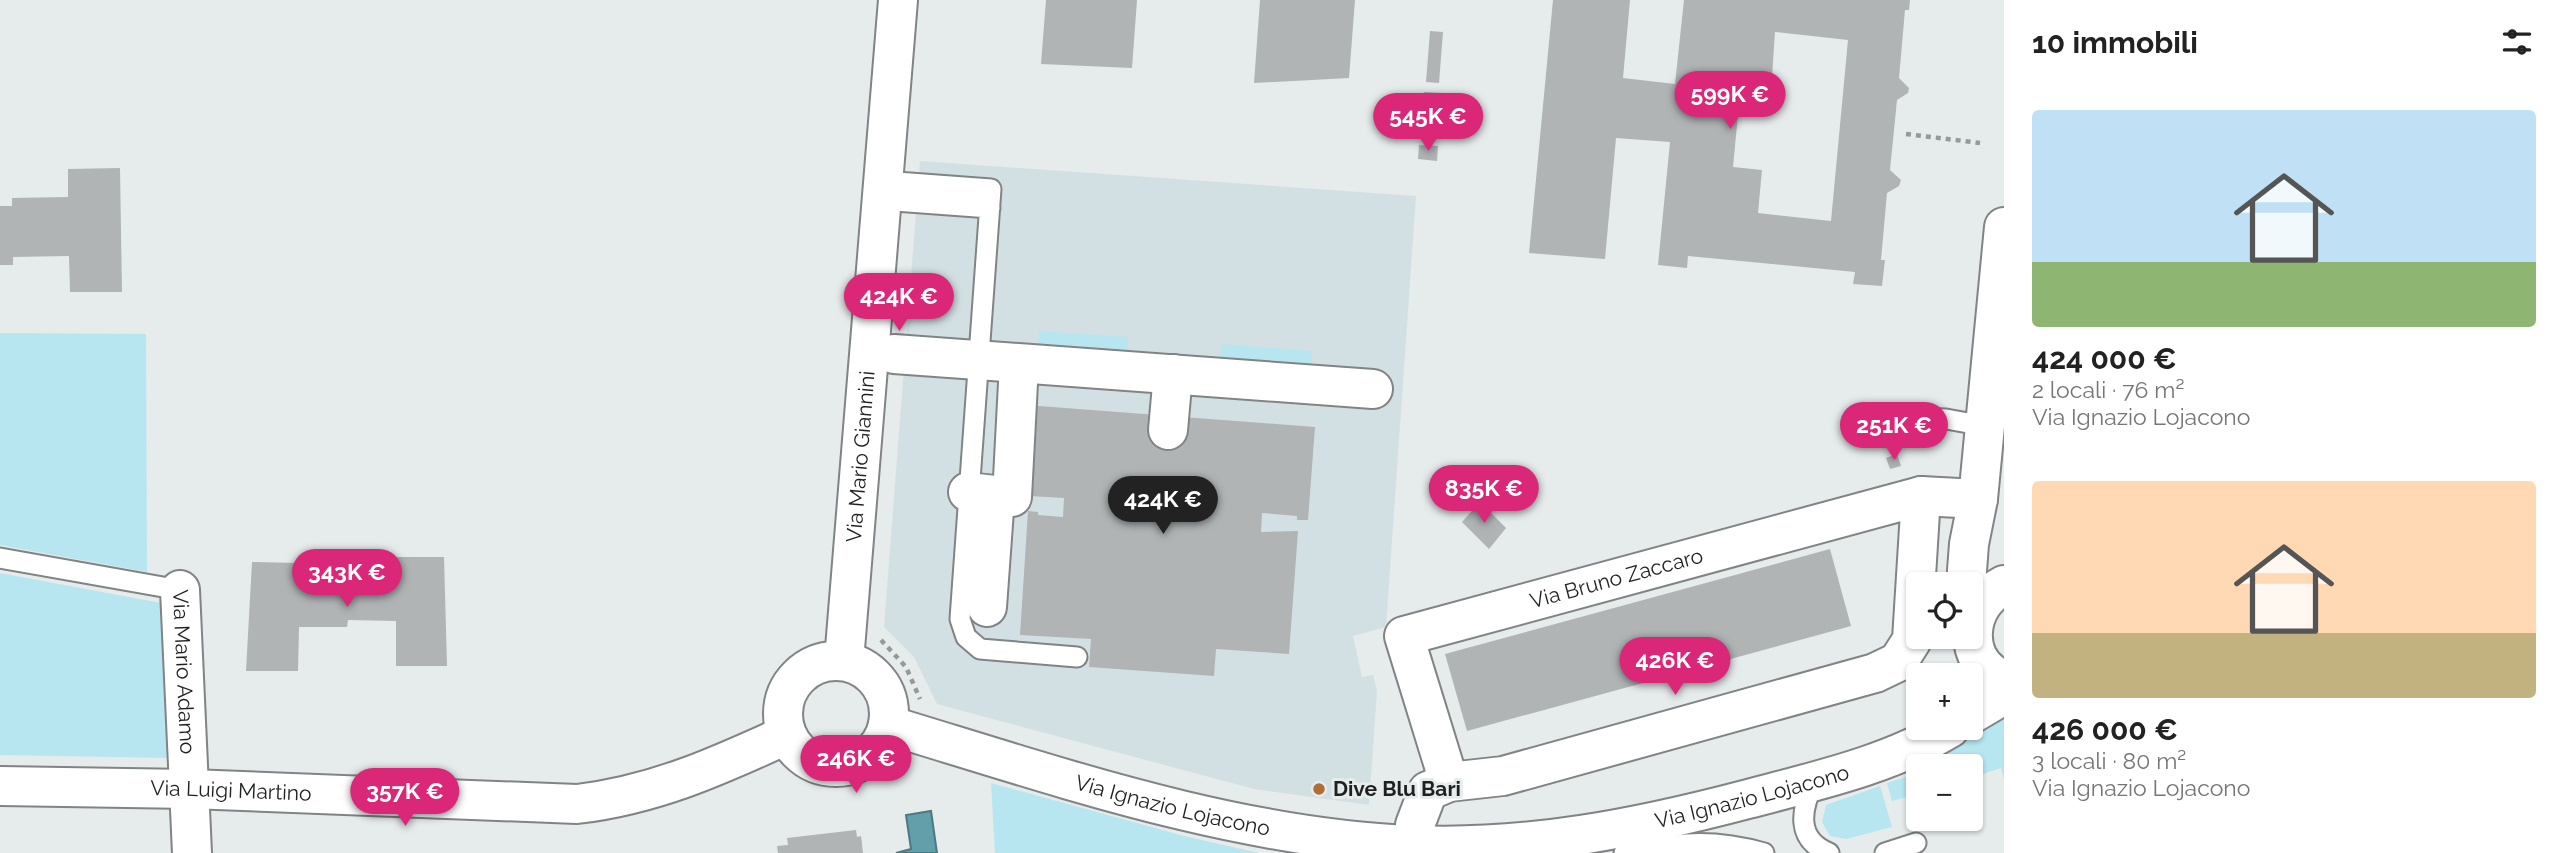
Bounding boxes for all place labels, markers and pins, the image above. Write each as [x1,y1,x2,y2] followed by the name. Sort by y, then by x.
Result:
[1673,72,1787,131] pin: 599K €
[1371,94,1485,153] pin: 545K €
[842,274,956,333] pin: 424K €
[1837,402,1951,462] pin: 251K €
[1427,466,1541,525] pin: 835K €
[1106,476,1220,536] pin: 424K €
[290,550,404,609] pin: 343K €
[1618,638,1732,697] pin: 426K €
[799,736,913,795] pin: 246K €
[348,768,462,828] pin: 357K €
[1333,776,1461,801] place label: Dive Blu Bari
[1311,781,1327,797] marker: Dive Blu Bari

